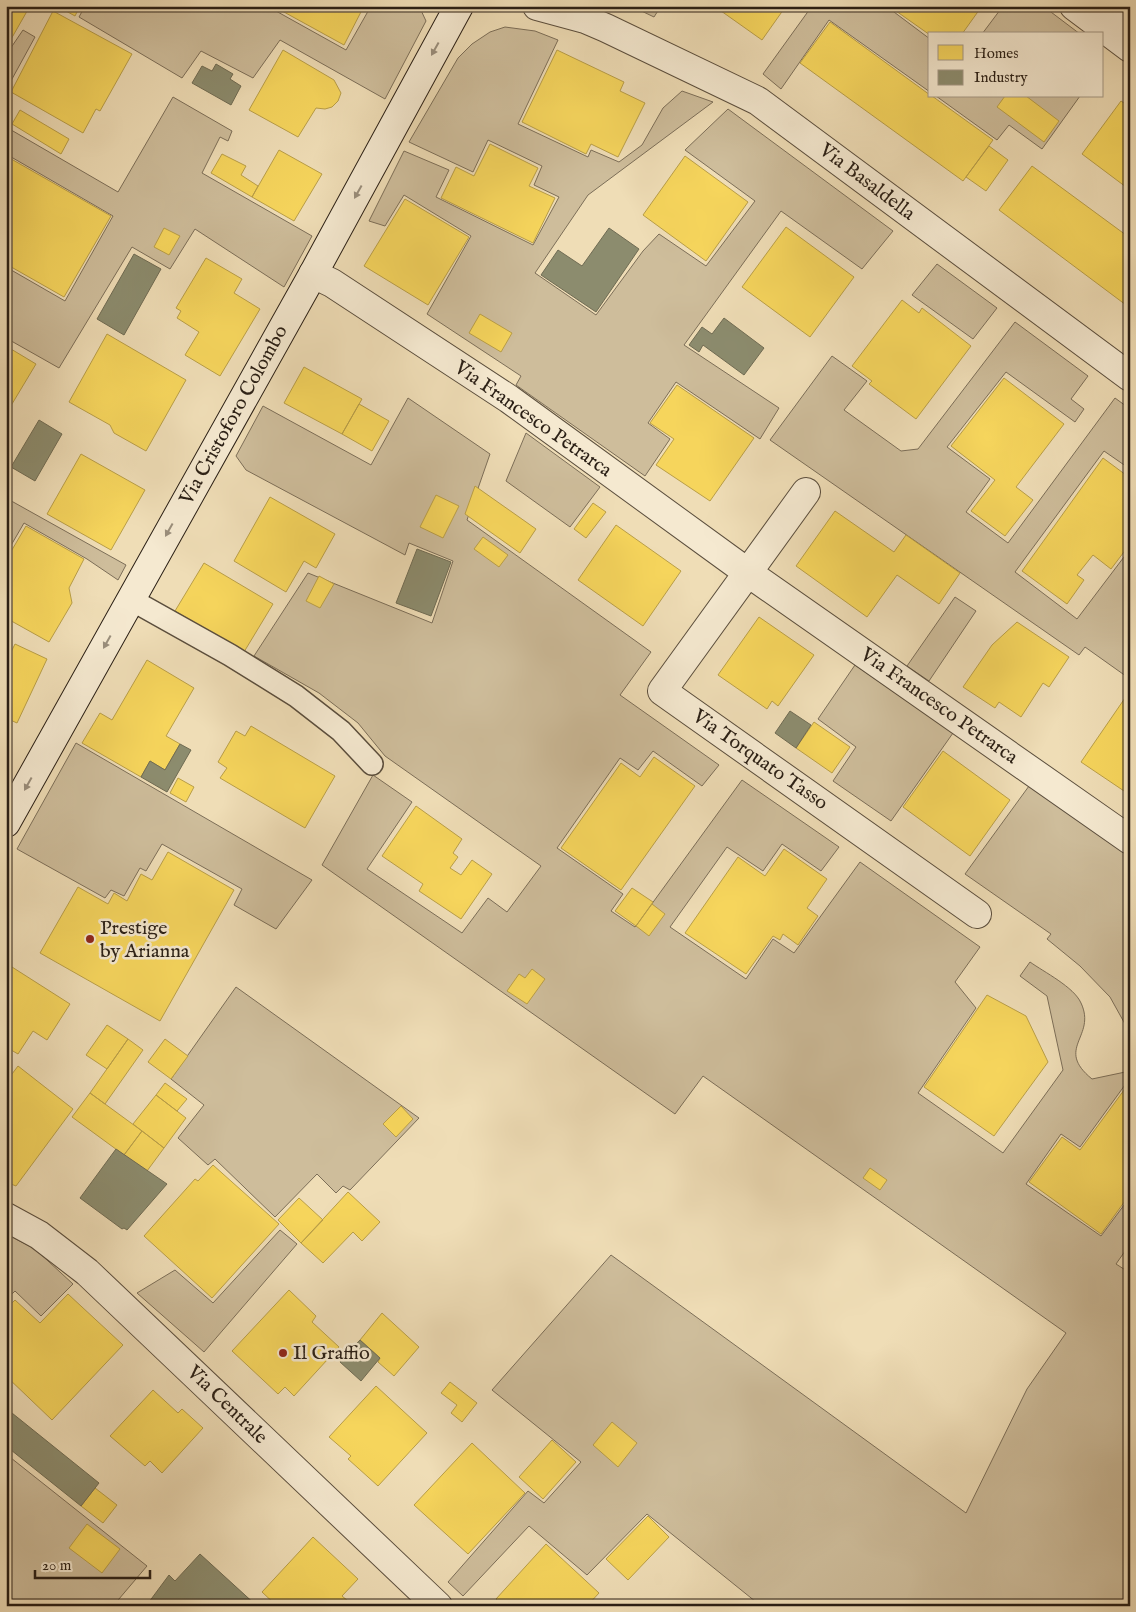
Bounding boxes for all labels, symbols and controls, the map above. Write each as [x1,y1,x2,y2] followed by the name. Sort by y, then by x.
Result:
[928,32,1104,98] legend
[431,42,439,56] one-way arrow
[974,44,1018,63] text: Homes
[974,68,1028,87] text: Industry
[813,137,920,226] street label: Via Basaldella
[354,185,362,199] one-way arrow
[174,321,294,510] street label: Via Cristoforo Colombo
[448,355,617,483] street label: Via Francesco Petrarca
[165,523,173,538] one-way arrow
[103,634,111,649] one-way arrow
[854,642,1023,770] street label: Via Francesco Petrarca
[687,703,833,816] street label: Via Torquato Tasso
[24,777,32,791] one-way arrow
[100,916,190,964] place label: Prestige by Arianna
[84,933,96,945] marker: Prestige by Arianna
[293,1341,370,1366] place label: Il Graffio
[277,1347,289,1359] marker: Il Graffio
[181,1360,273,1450] street label: Via Centrale
[35,1547,150,1579] scale bar
[42,1556,72,1575] text: 20 m

